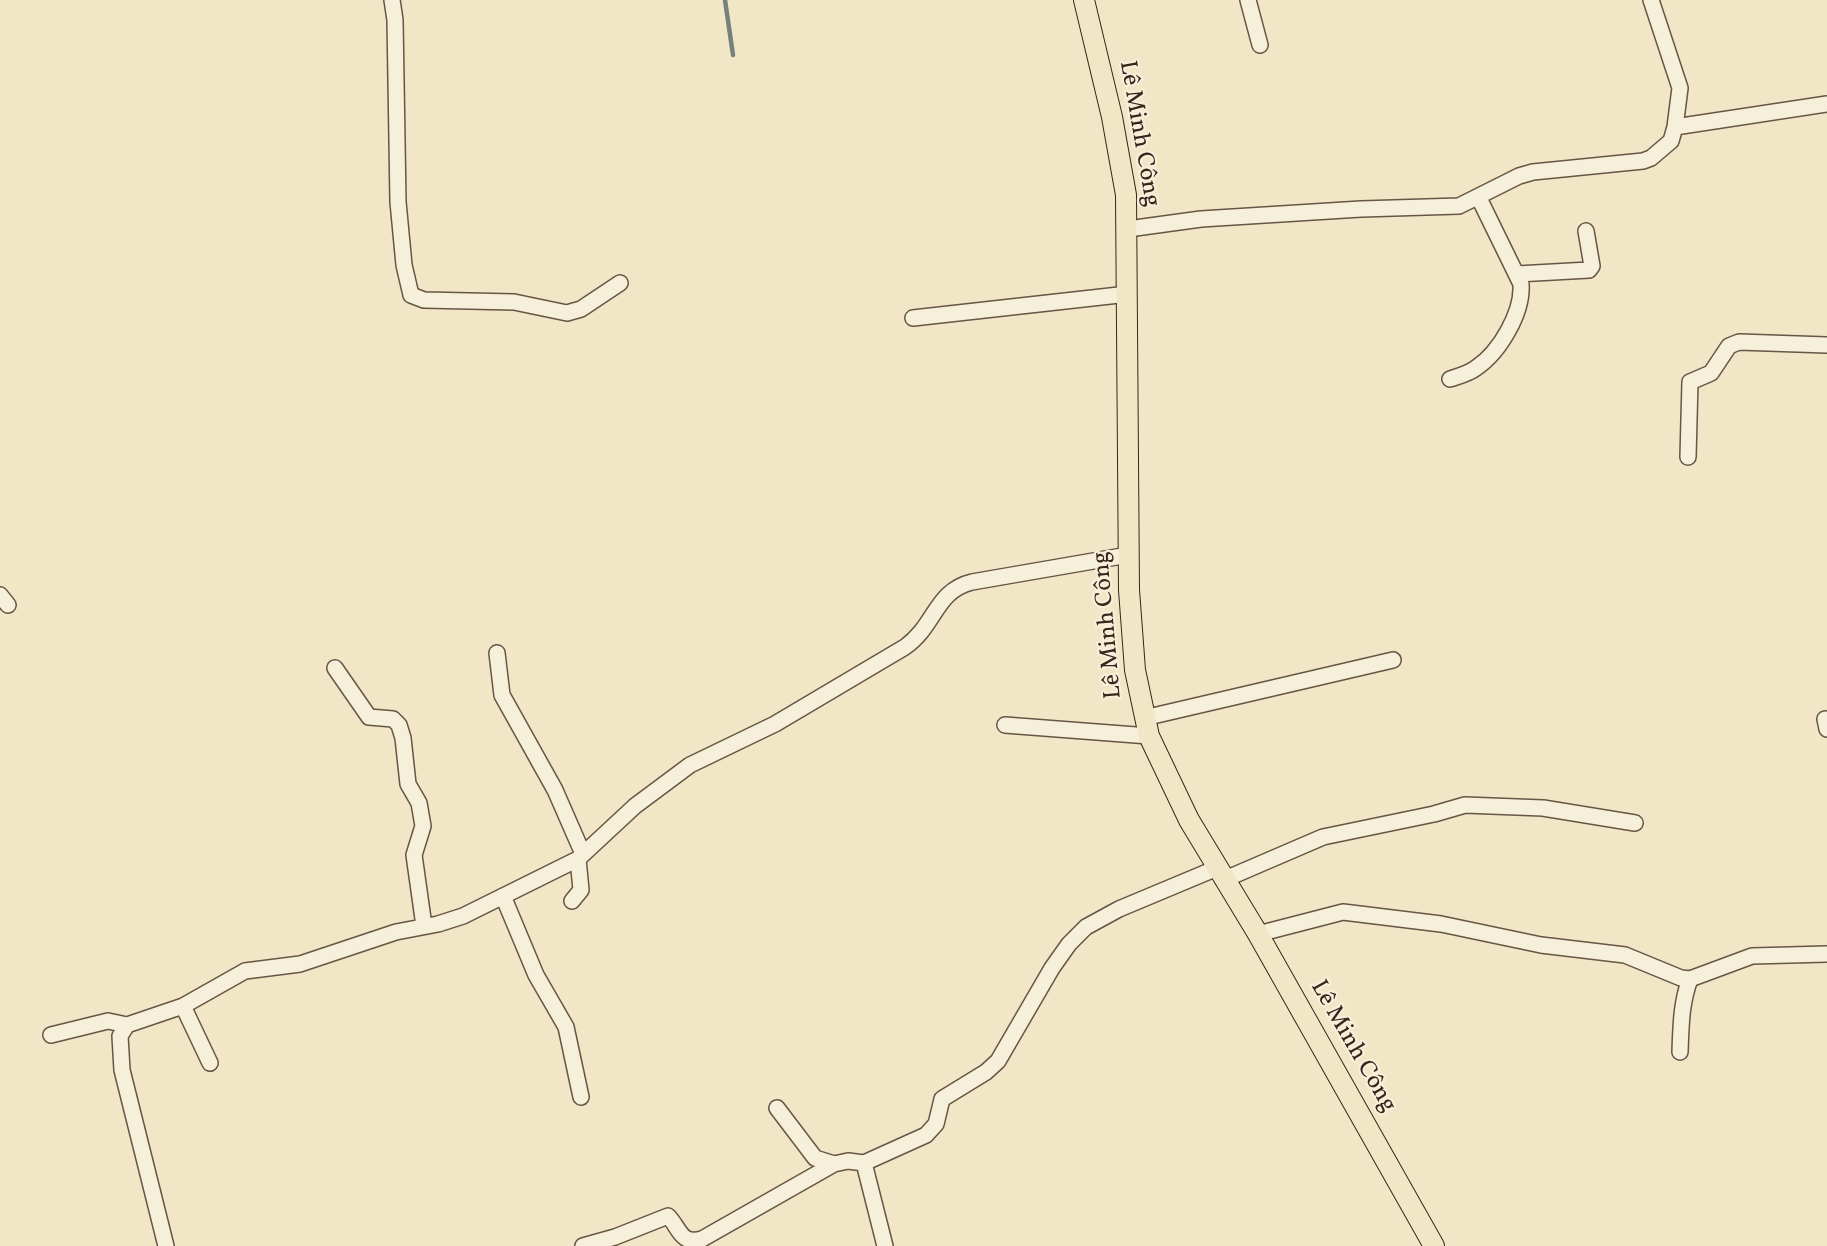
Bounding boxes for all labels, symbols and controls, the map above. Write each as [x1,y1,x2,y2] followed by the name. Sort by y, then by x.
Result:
[1111,59,1165,209] street label: Lê Minh Công
[1088,550,1130,700] street label: Lê Minh Công
[1303,976,1401,1118] street label: Lê Minh Công

